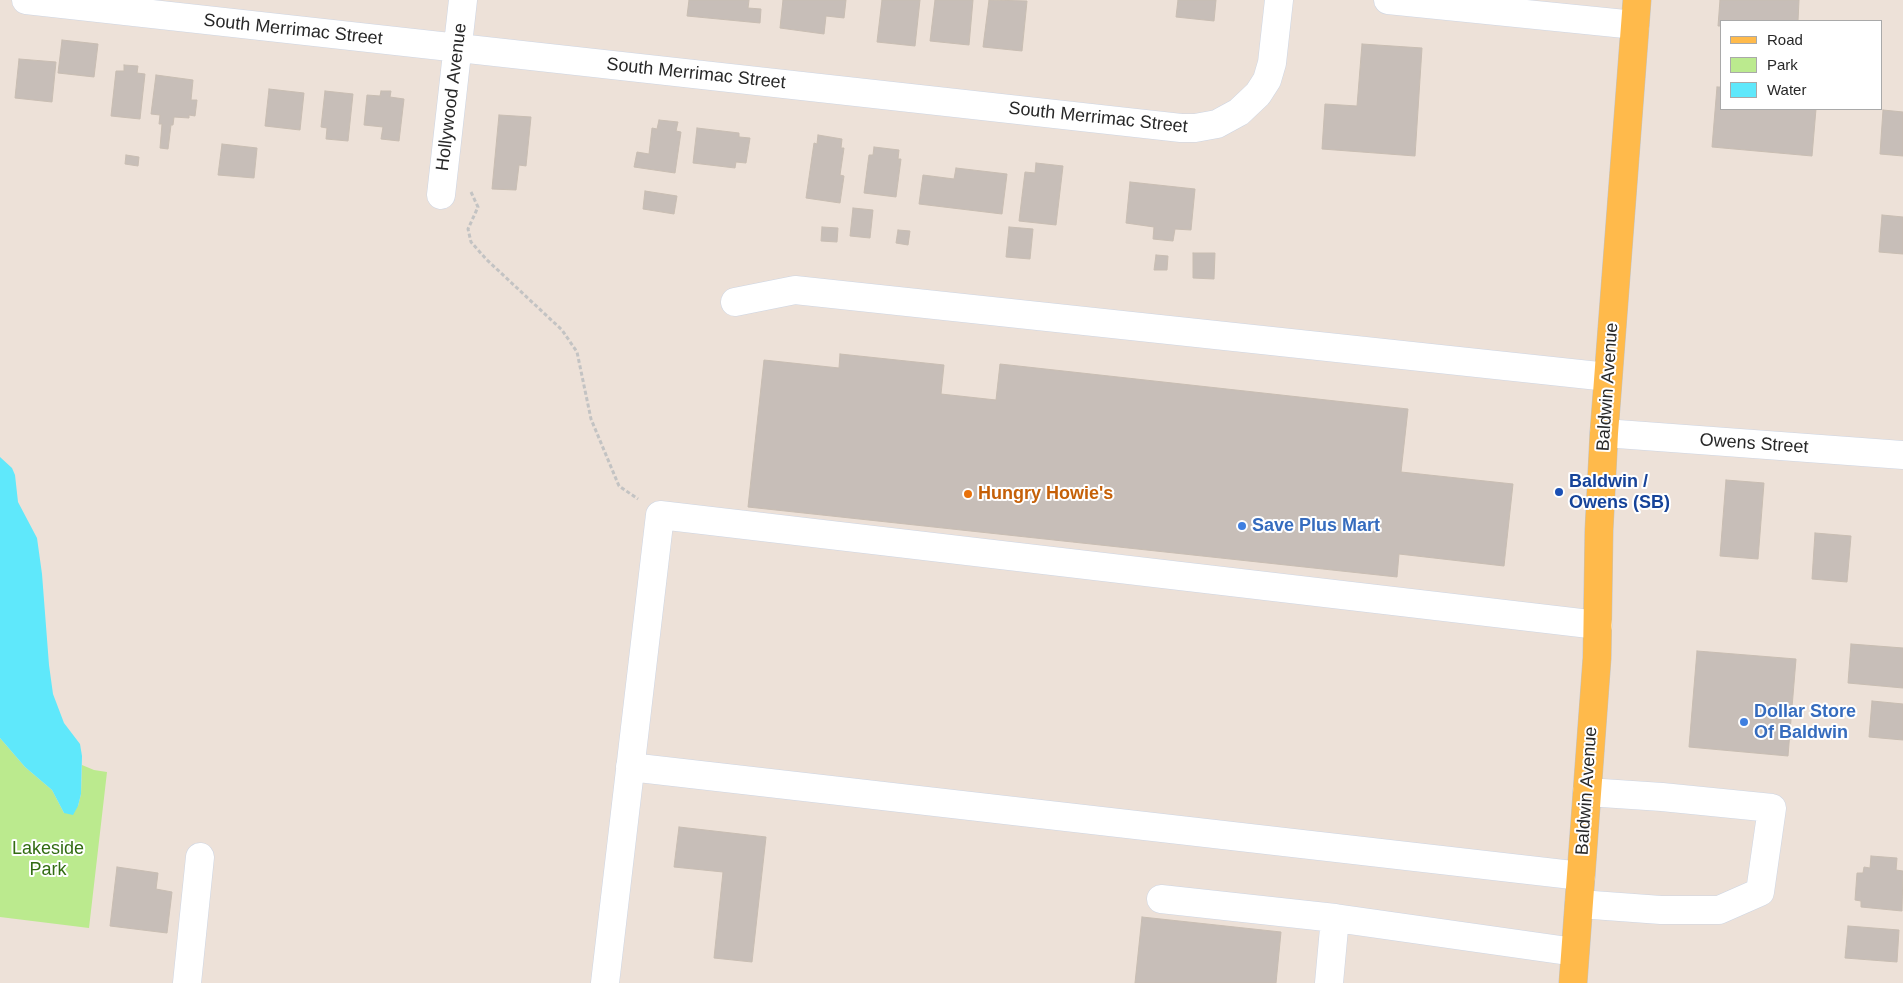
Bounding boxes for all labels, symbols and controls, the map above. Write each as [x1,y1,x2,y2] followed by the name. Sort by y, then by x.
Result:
[202,10,384,50] street label: South Merrimac Street
[1720,20,1883,110] legend
[432,22,472,172] street label: Hollywood Avenue
[1767,31,1803,48] text: Road
[605,54,787,94] street label: South Merrimac Street
[1767,56,1798,73] text: Park
[1767,81,1806,98] text: Water
[1007,98,1189,138] street label: South Merrimac Street
[1593,322,1623,452] street label: Baldwin Avenue
[1699,429,1809,459] street label: Owens Street
[1569,471,1670,514] place label: Baldwin / Owens (SB)
[978,483,1113,505] place label: Hungry Howie's
[1553,486,1565,498] marker: Baldwin / Owens (SB)
[962,488,974,500] marker: Hungry Howie's
[1252,515,1380,537] place label: Save Plus Mart
[1236,520,1248,532] marker: Save Plus Mart
[1754,701,1856,744] place label: Dollar Store Of Baldwin
[1738,716,1750,728] marker: Dollar Store Of Baldwin
[1572,726,1602,856] street label: Baldwin Avenue
[12,838,84,881] park label: Lakeside Park

